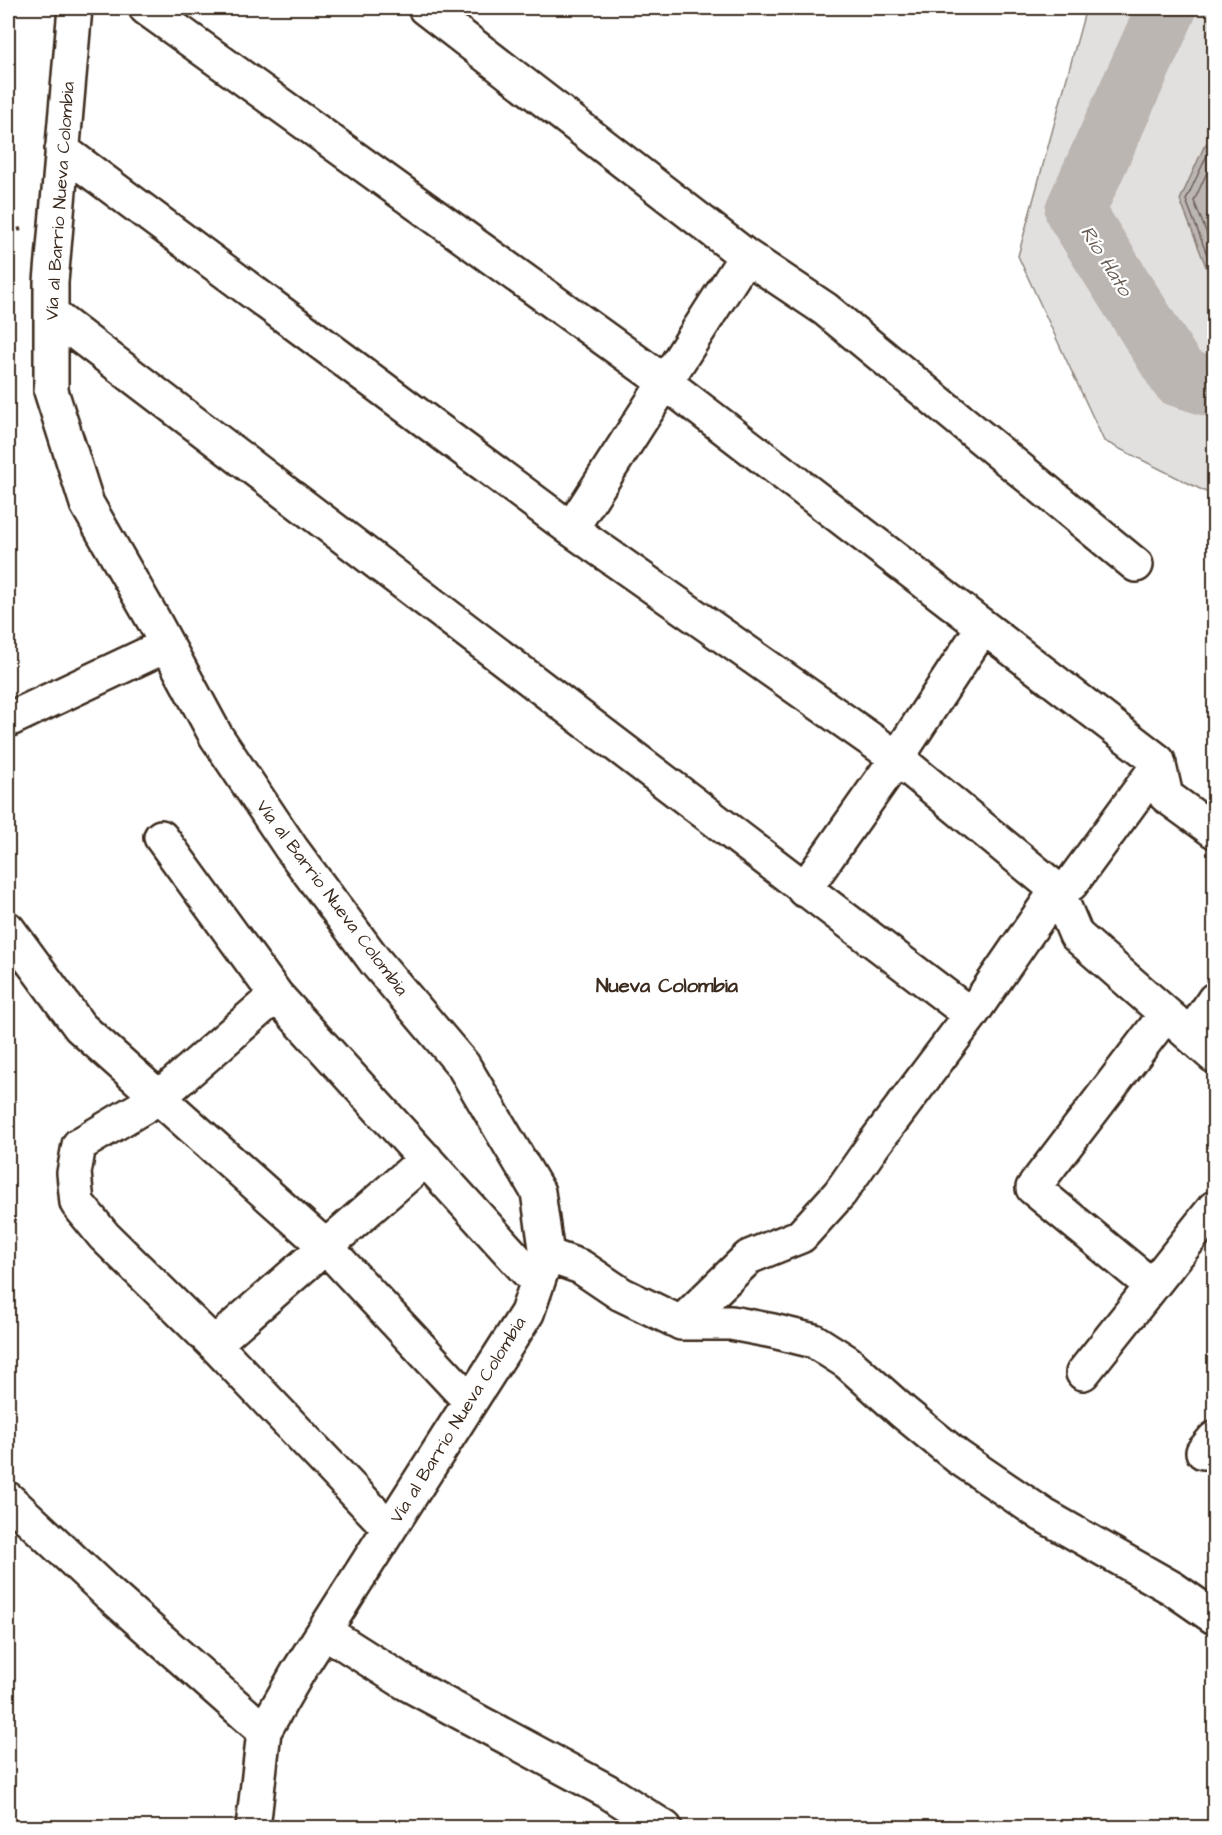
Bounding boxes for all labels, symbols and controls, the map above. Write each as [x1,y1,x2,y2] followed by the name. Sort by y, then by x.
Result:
[39,81,81,321] street label: Vía al Barrio Nueva Colombia
[1073,220,1140,303] water label: Río Hato
[250,795,414,1001] street label: Vía al Barrio Nueva Colombia
[596,972,739,1000] district label: Nueva Colombia
[384,1312,532,1528] street label: Vía al Barrio Nueva Colombia

